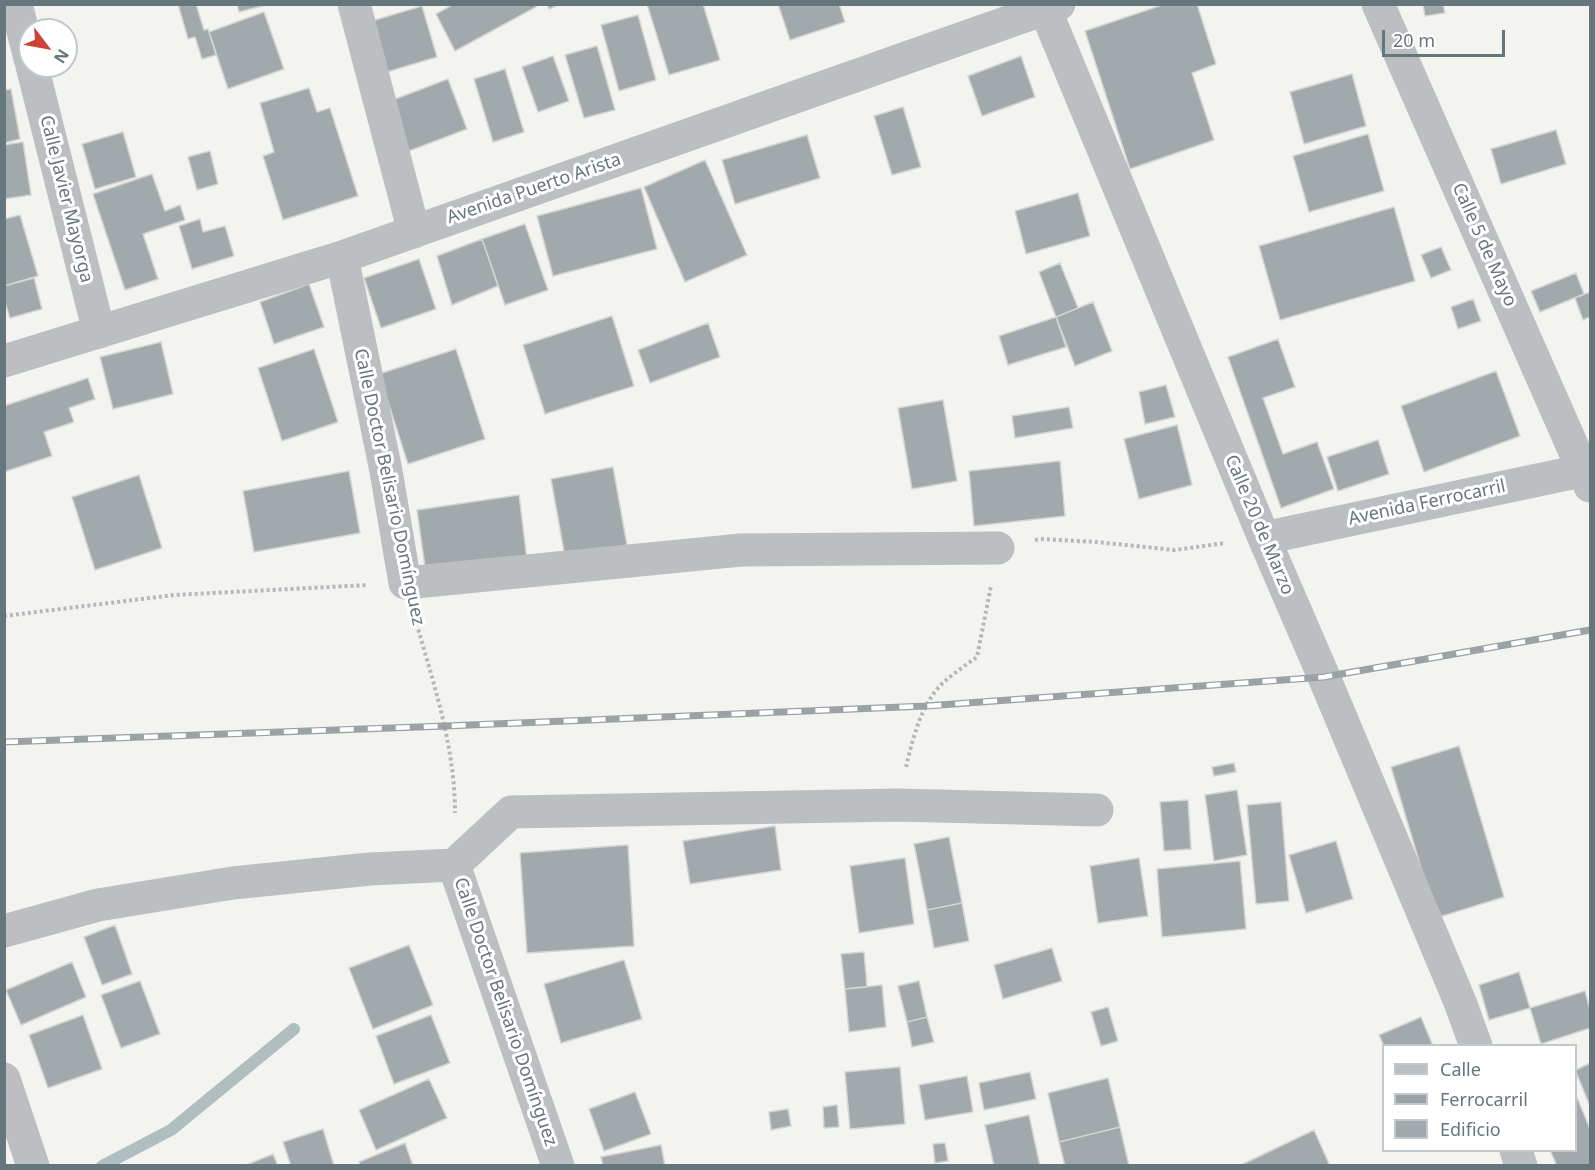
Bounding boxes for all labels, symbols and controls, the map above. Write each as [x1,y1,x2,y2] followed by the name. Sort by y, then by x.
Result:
[18,18,78,78] north arrow
[1385,18,1508,56] scale bar
[1393,28,1435,52] text: 20 m
[49,45,74,68] text: N
[35,113,97,285] street label: Calle Javier Mayorga
[444,149,624,229] street label: Avenida Puerto Arista
[1447,180,1521,310] street label: Calle 5 de Mayo
[349,347,429,627] street label: Calle Doctor Belisario Domínguez
[1220,452,1298,598] street label: Calle 20 de Marzo
[1346,476,1508,530] street label: Avenida Ferrocarril
[449,875,561,1149] street label: Calle Doctor Belisario Domínguez
[1382,1044,1577,1152] legend
[1440,1057,1481,1081] text: Calle
[1440,1087,1528,1111] text: Ferrocarril
[1440,1117,1501,1141] text: Edificio

